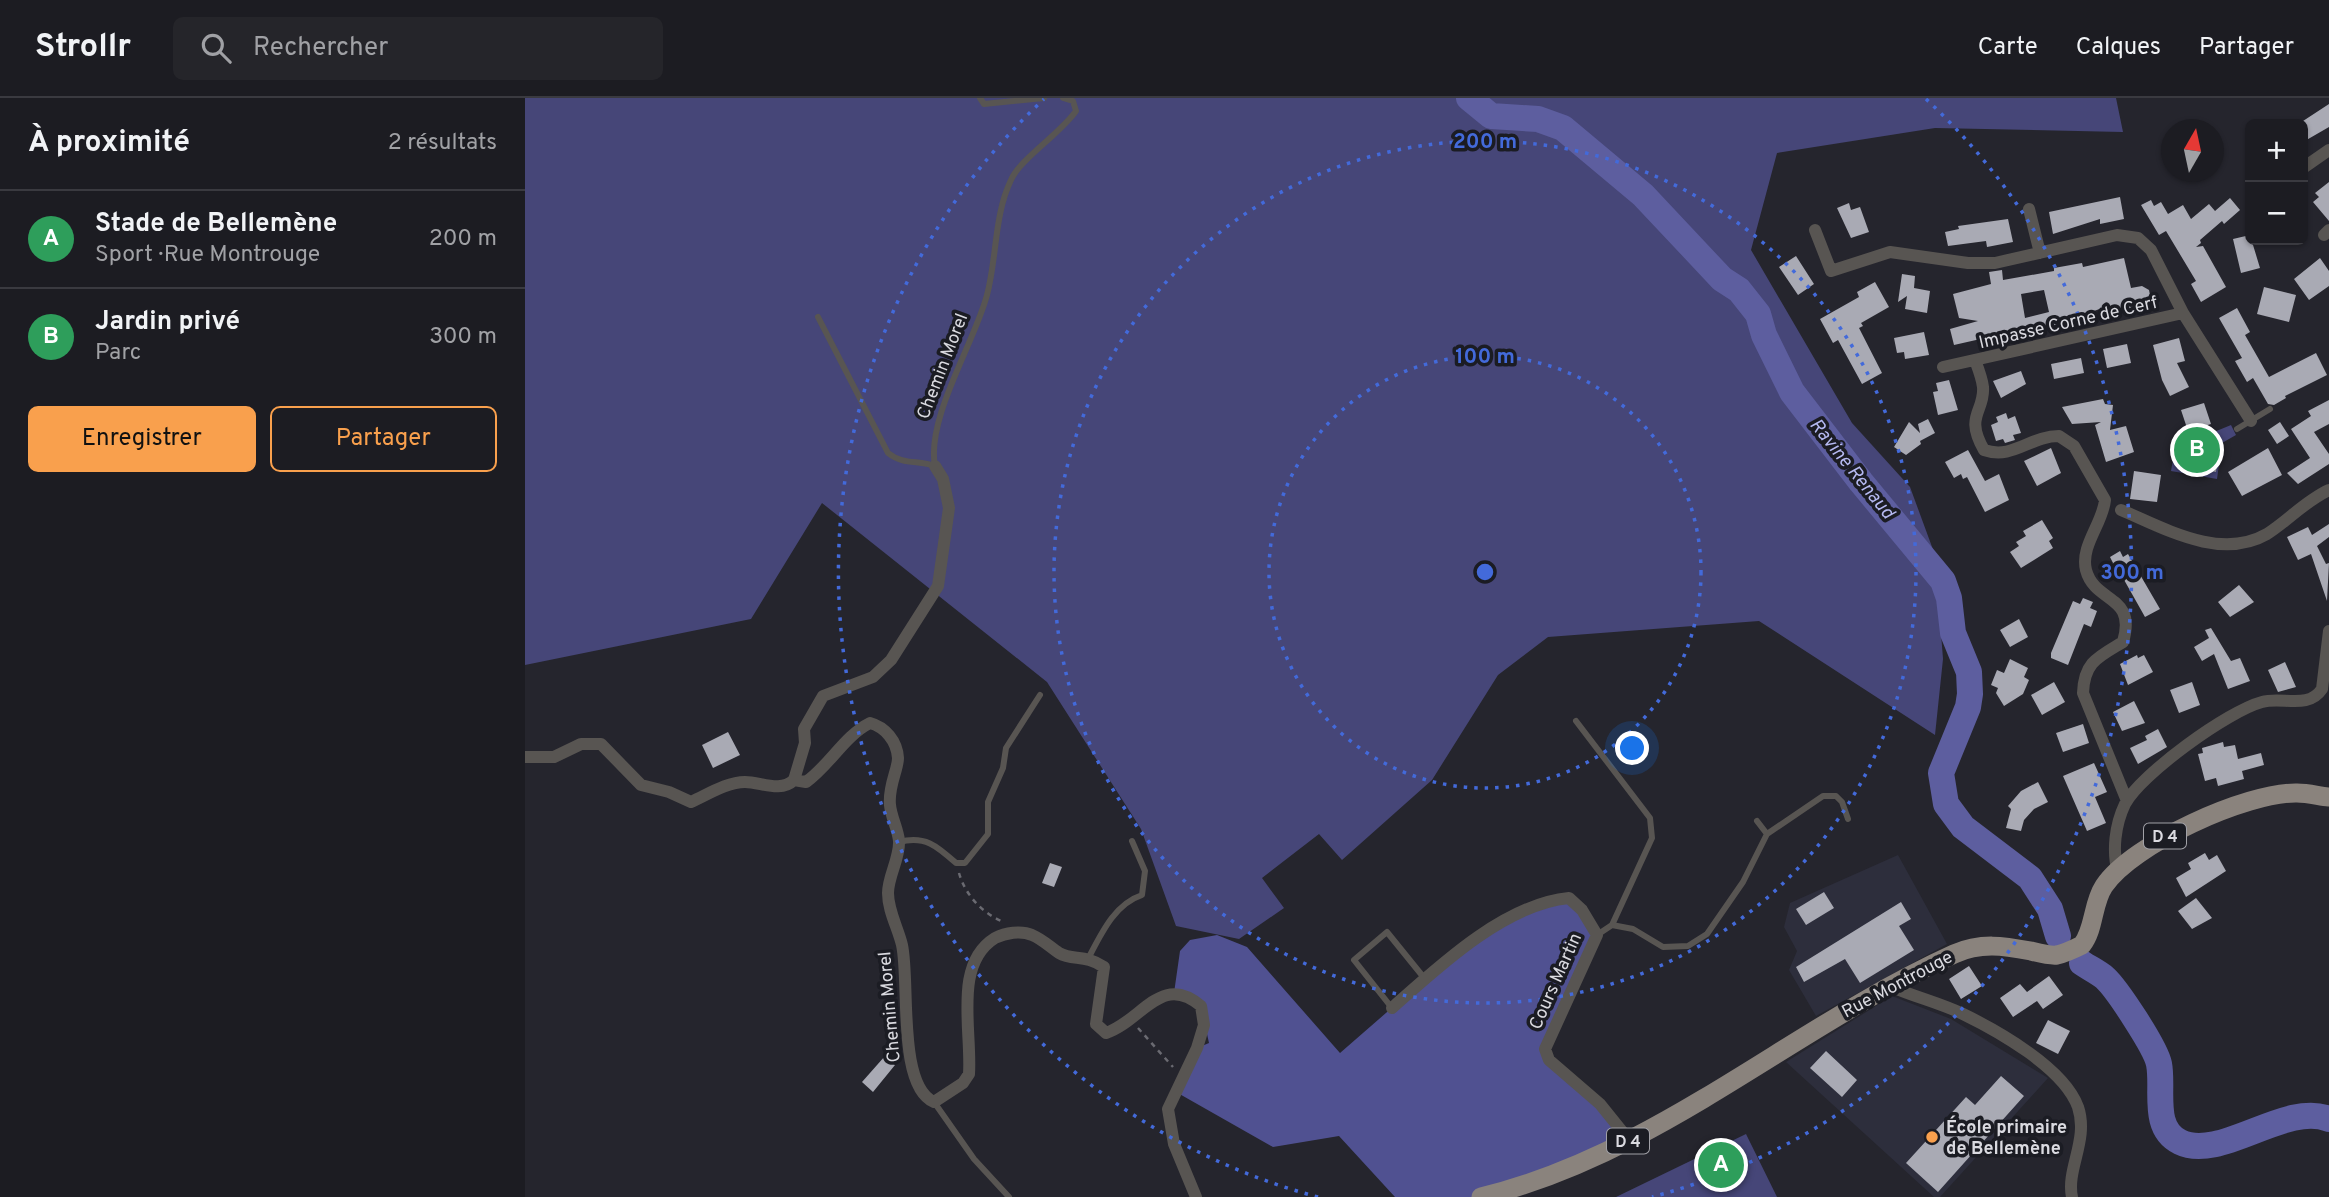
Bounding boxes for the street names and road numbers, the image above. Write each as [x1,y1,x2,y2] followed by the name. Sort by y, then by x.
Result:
[1977,292,2160,355] street label: Impasse Corne de Cerf
[913,310,974,423] street label: Chemin Morel
[2144,824,2186,848] road number: D 4
[1525,930,1588,1034] street label: Cours Martin
[1838,946,1957,1024] street label: Rue Montrouge
[874,950,907,1063] street label: Chemin Morel
[1607,1128,1649,1154] road number: D 4

